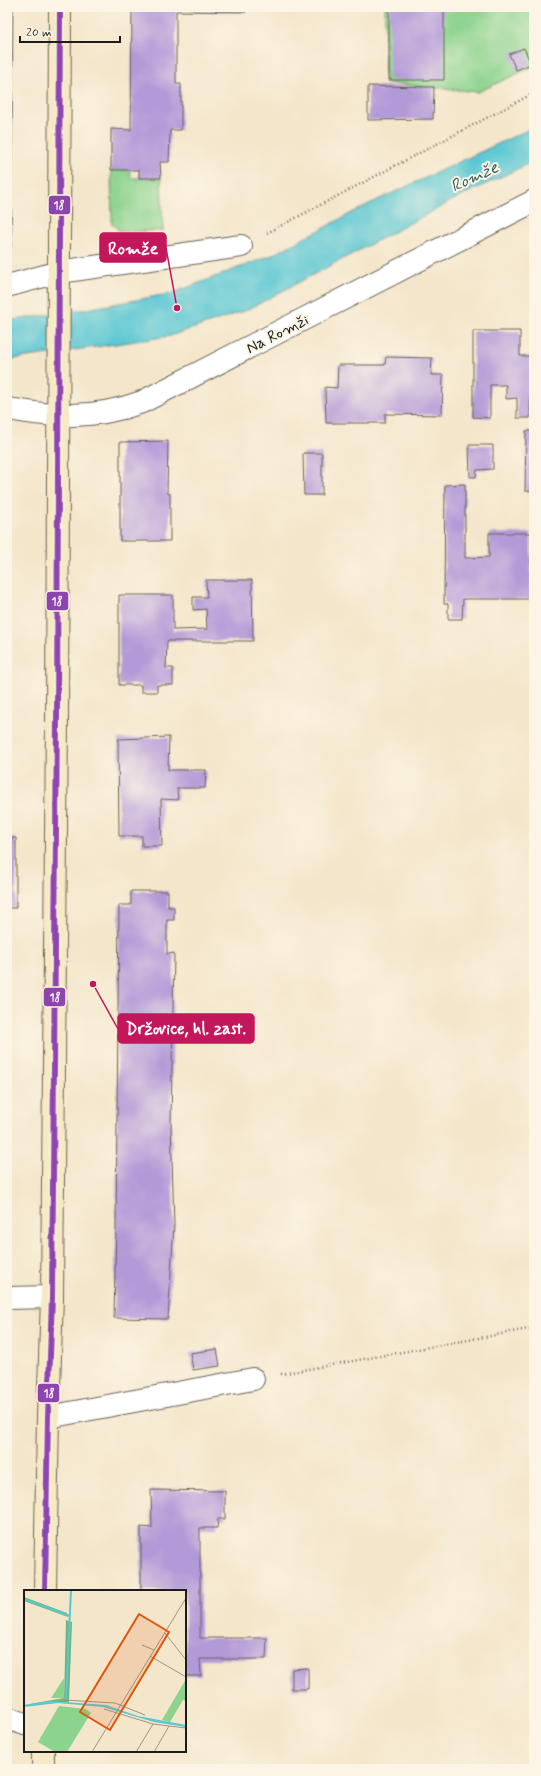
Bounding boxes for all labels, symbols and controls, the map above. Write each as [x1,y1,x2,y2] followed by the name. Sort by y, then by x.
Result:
[20,18,120,44] scale bar
[26,25,52,41] text: 20 m
[447,156,502,197] water label: Romže
[48,195,71,215] line badge: 18
[54,199,64,213] text: 18
[100,233,166,262] callout: Romže
[108,238,159,260] text: Romže
[243,309,313,359] street label: Na Romži
[46,591,69,611] line badge: 18
[52,595,62,609] text: 18
[43,987,66,1007] line badge: 18
[50,991,60,1005] text: 18
[118,1014,254,1043] callout: Držovice, hl. zast.
[126,1018,247,1040] text: Držovice, hl. zast.
[37,1383,60,1403] line badge: 18
[44,1387,54,1401] text: 18
[24,1590,186,1752] inset map

